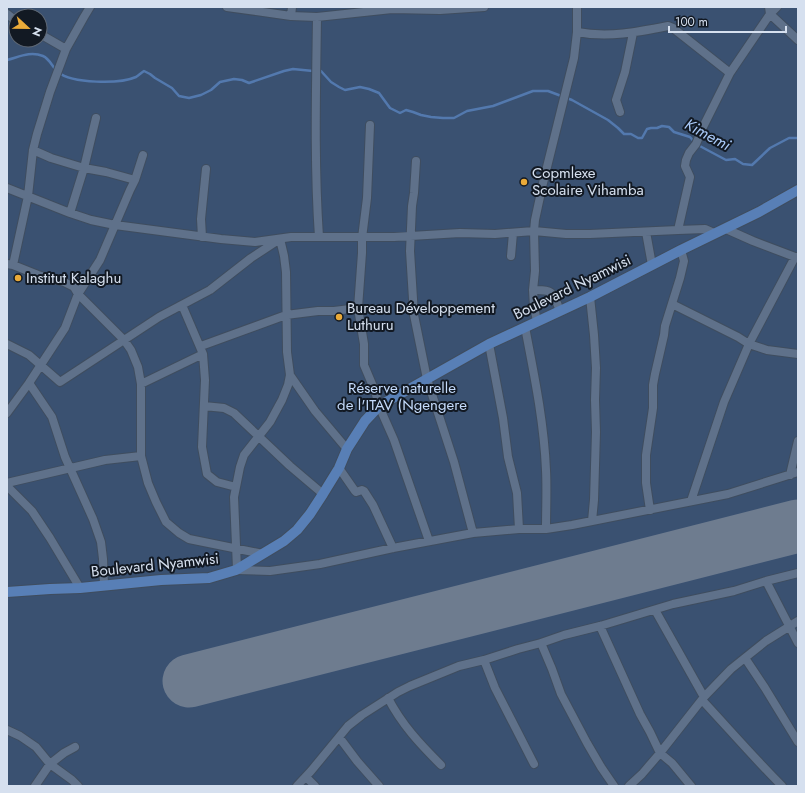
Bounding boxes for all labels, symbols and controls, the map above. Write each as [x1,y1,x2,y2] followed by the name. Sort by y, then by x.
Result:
[8,8,48,48] north arrow
[669,8,786,34] scale bar
[675,13,708,31] text: 100 m
[28,25,46,39] text: N
[681,113,736,157] water label: Kimemi
[532,162,644,201] place label: Copmlexe Scolaire Vihamba
[519,177,529,187] marker: Copmlexe Scolaire Vihamba
[509,249,635,325] street label: Boulevard Nyamwisi
[26,267,121,289] place label: Institut Kalaghu
[13,273,23,283] marker: Institut Kalaghu
[347,297,495,336] place label: Bureau Développement Luthuru
[334,312,344,322] marker: Bureau Développement Luthuru
[337,377,467,416] park label: Réserve naturelle de l'ITAV (Ngengere
[90,547,220,583] street label: Boulevard Nyamwisi

